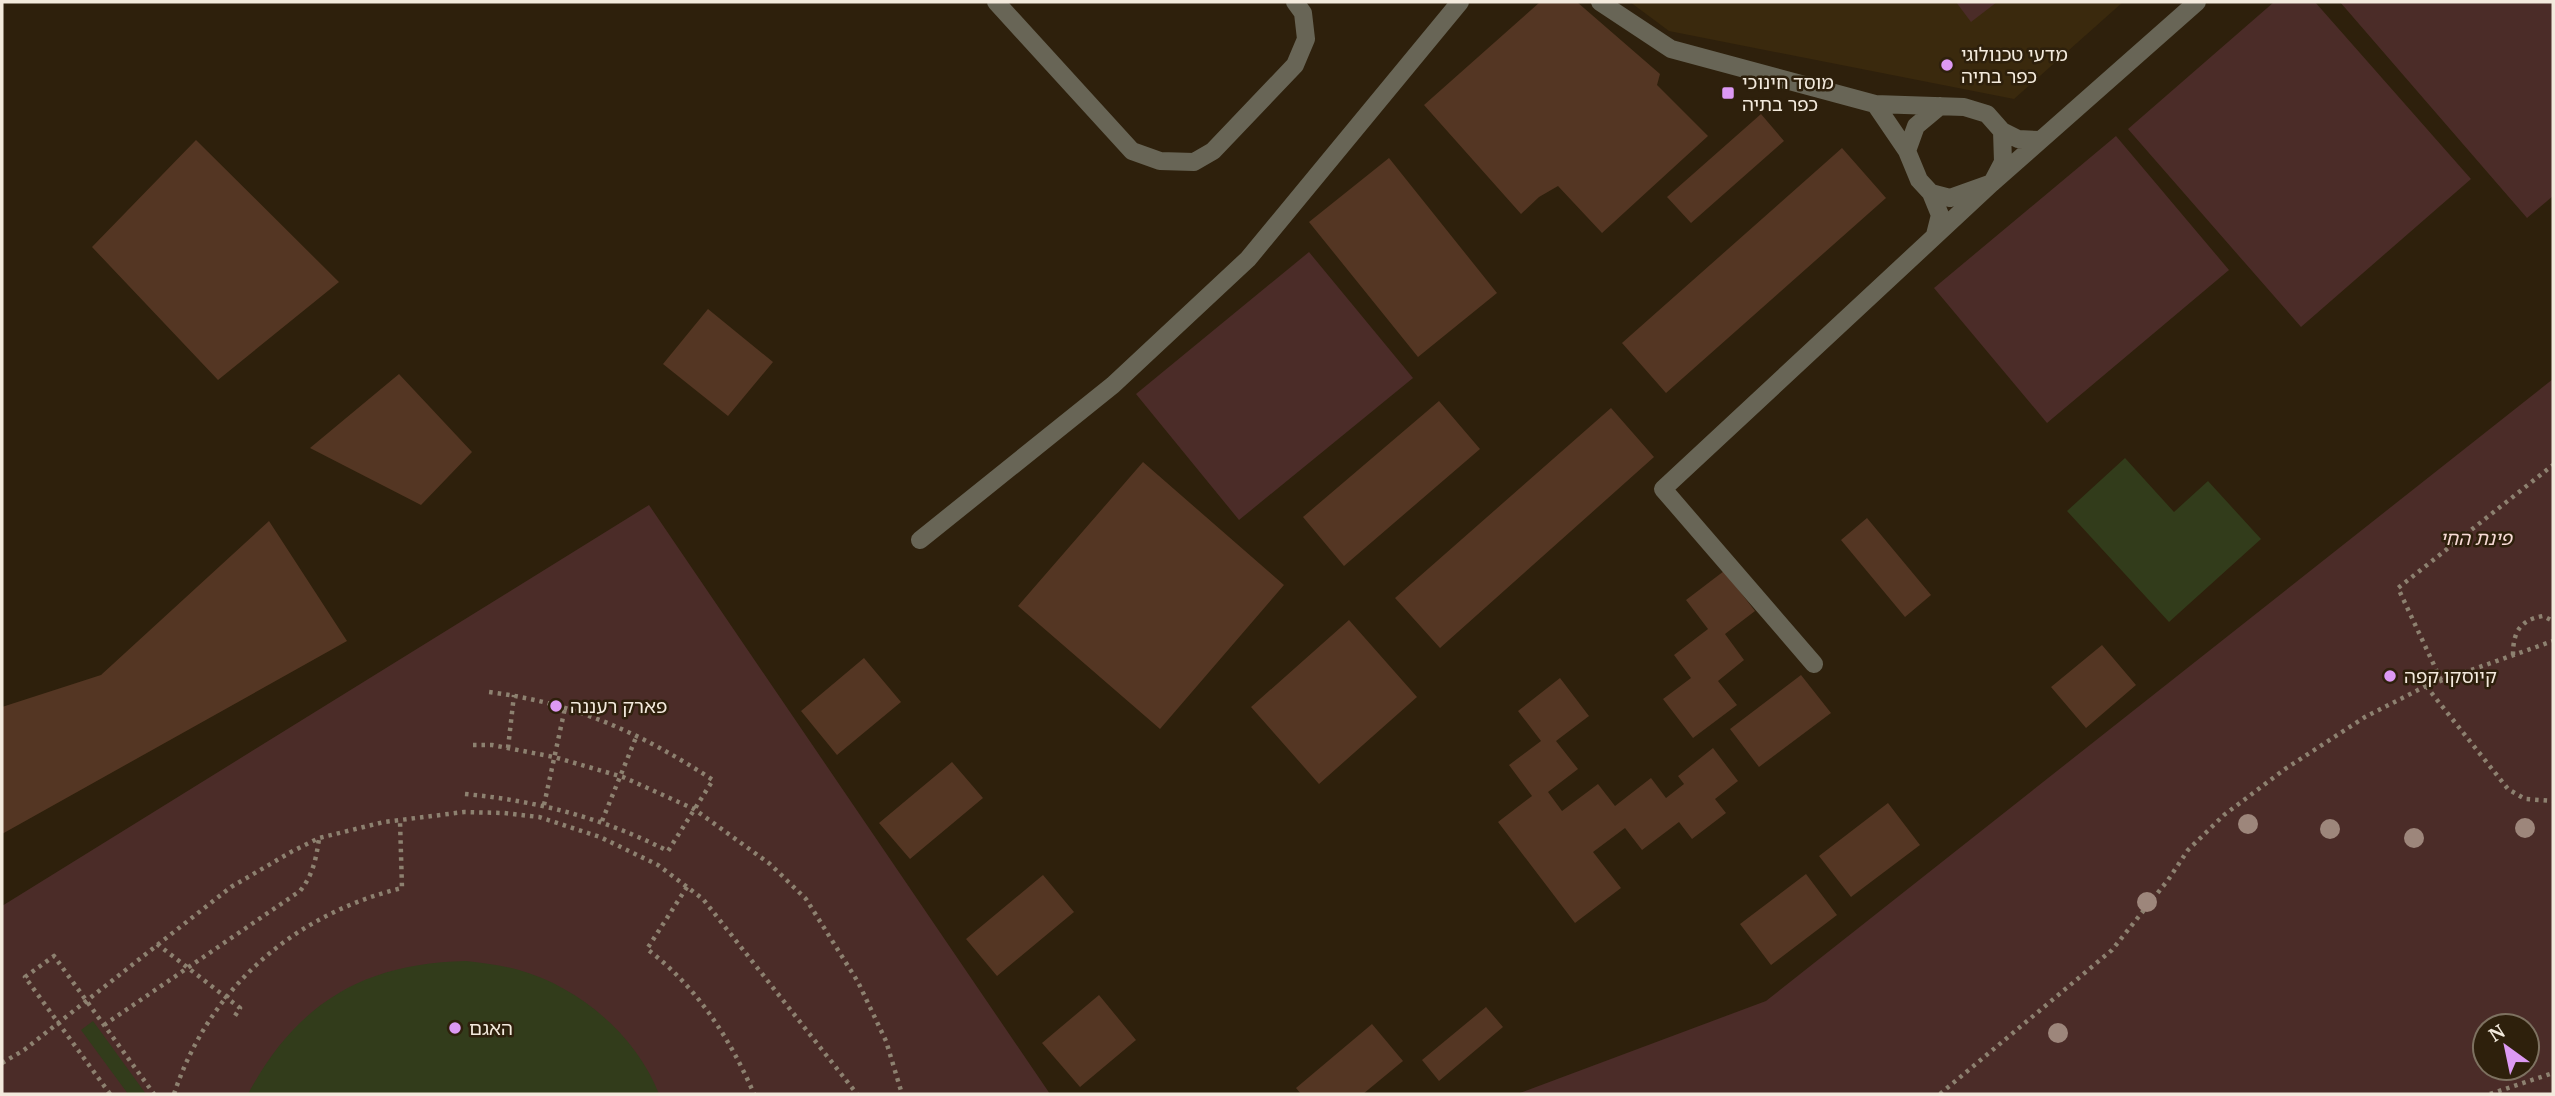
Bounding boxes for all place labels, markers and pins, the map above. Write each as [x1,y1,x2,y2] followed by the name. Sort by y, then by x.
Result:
[1961,41,2068,88] place label: מדעי טכנולוגי כפר בתיה
[1939,57,1955,73] marker: מדעי טכנולוגי כפר בתיה
[1742,69,1834,116] place label: מוסד חינוכי כפר בתיה
[1720,85,1736,101] marker: מוסד חינוכי כפר בתיה
[2404,663,2497,688] place label: קיוסקו קפה
[2382,668,2398,684] marker: קיוסקו קפה
[570,693,667,718] place label: פארק רעננה
[548,698,564,714] marker: פארק רעננה
[469,1015,513,1040] place label: האגם
[447,1020,463,1036] marker: האגם

